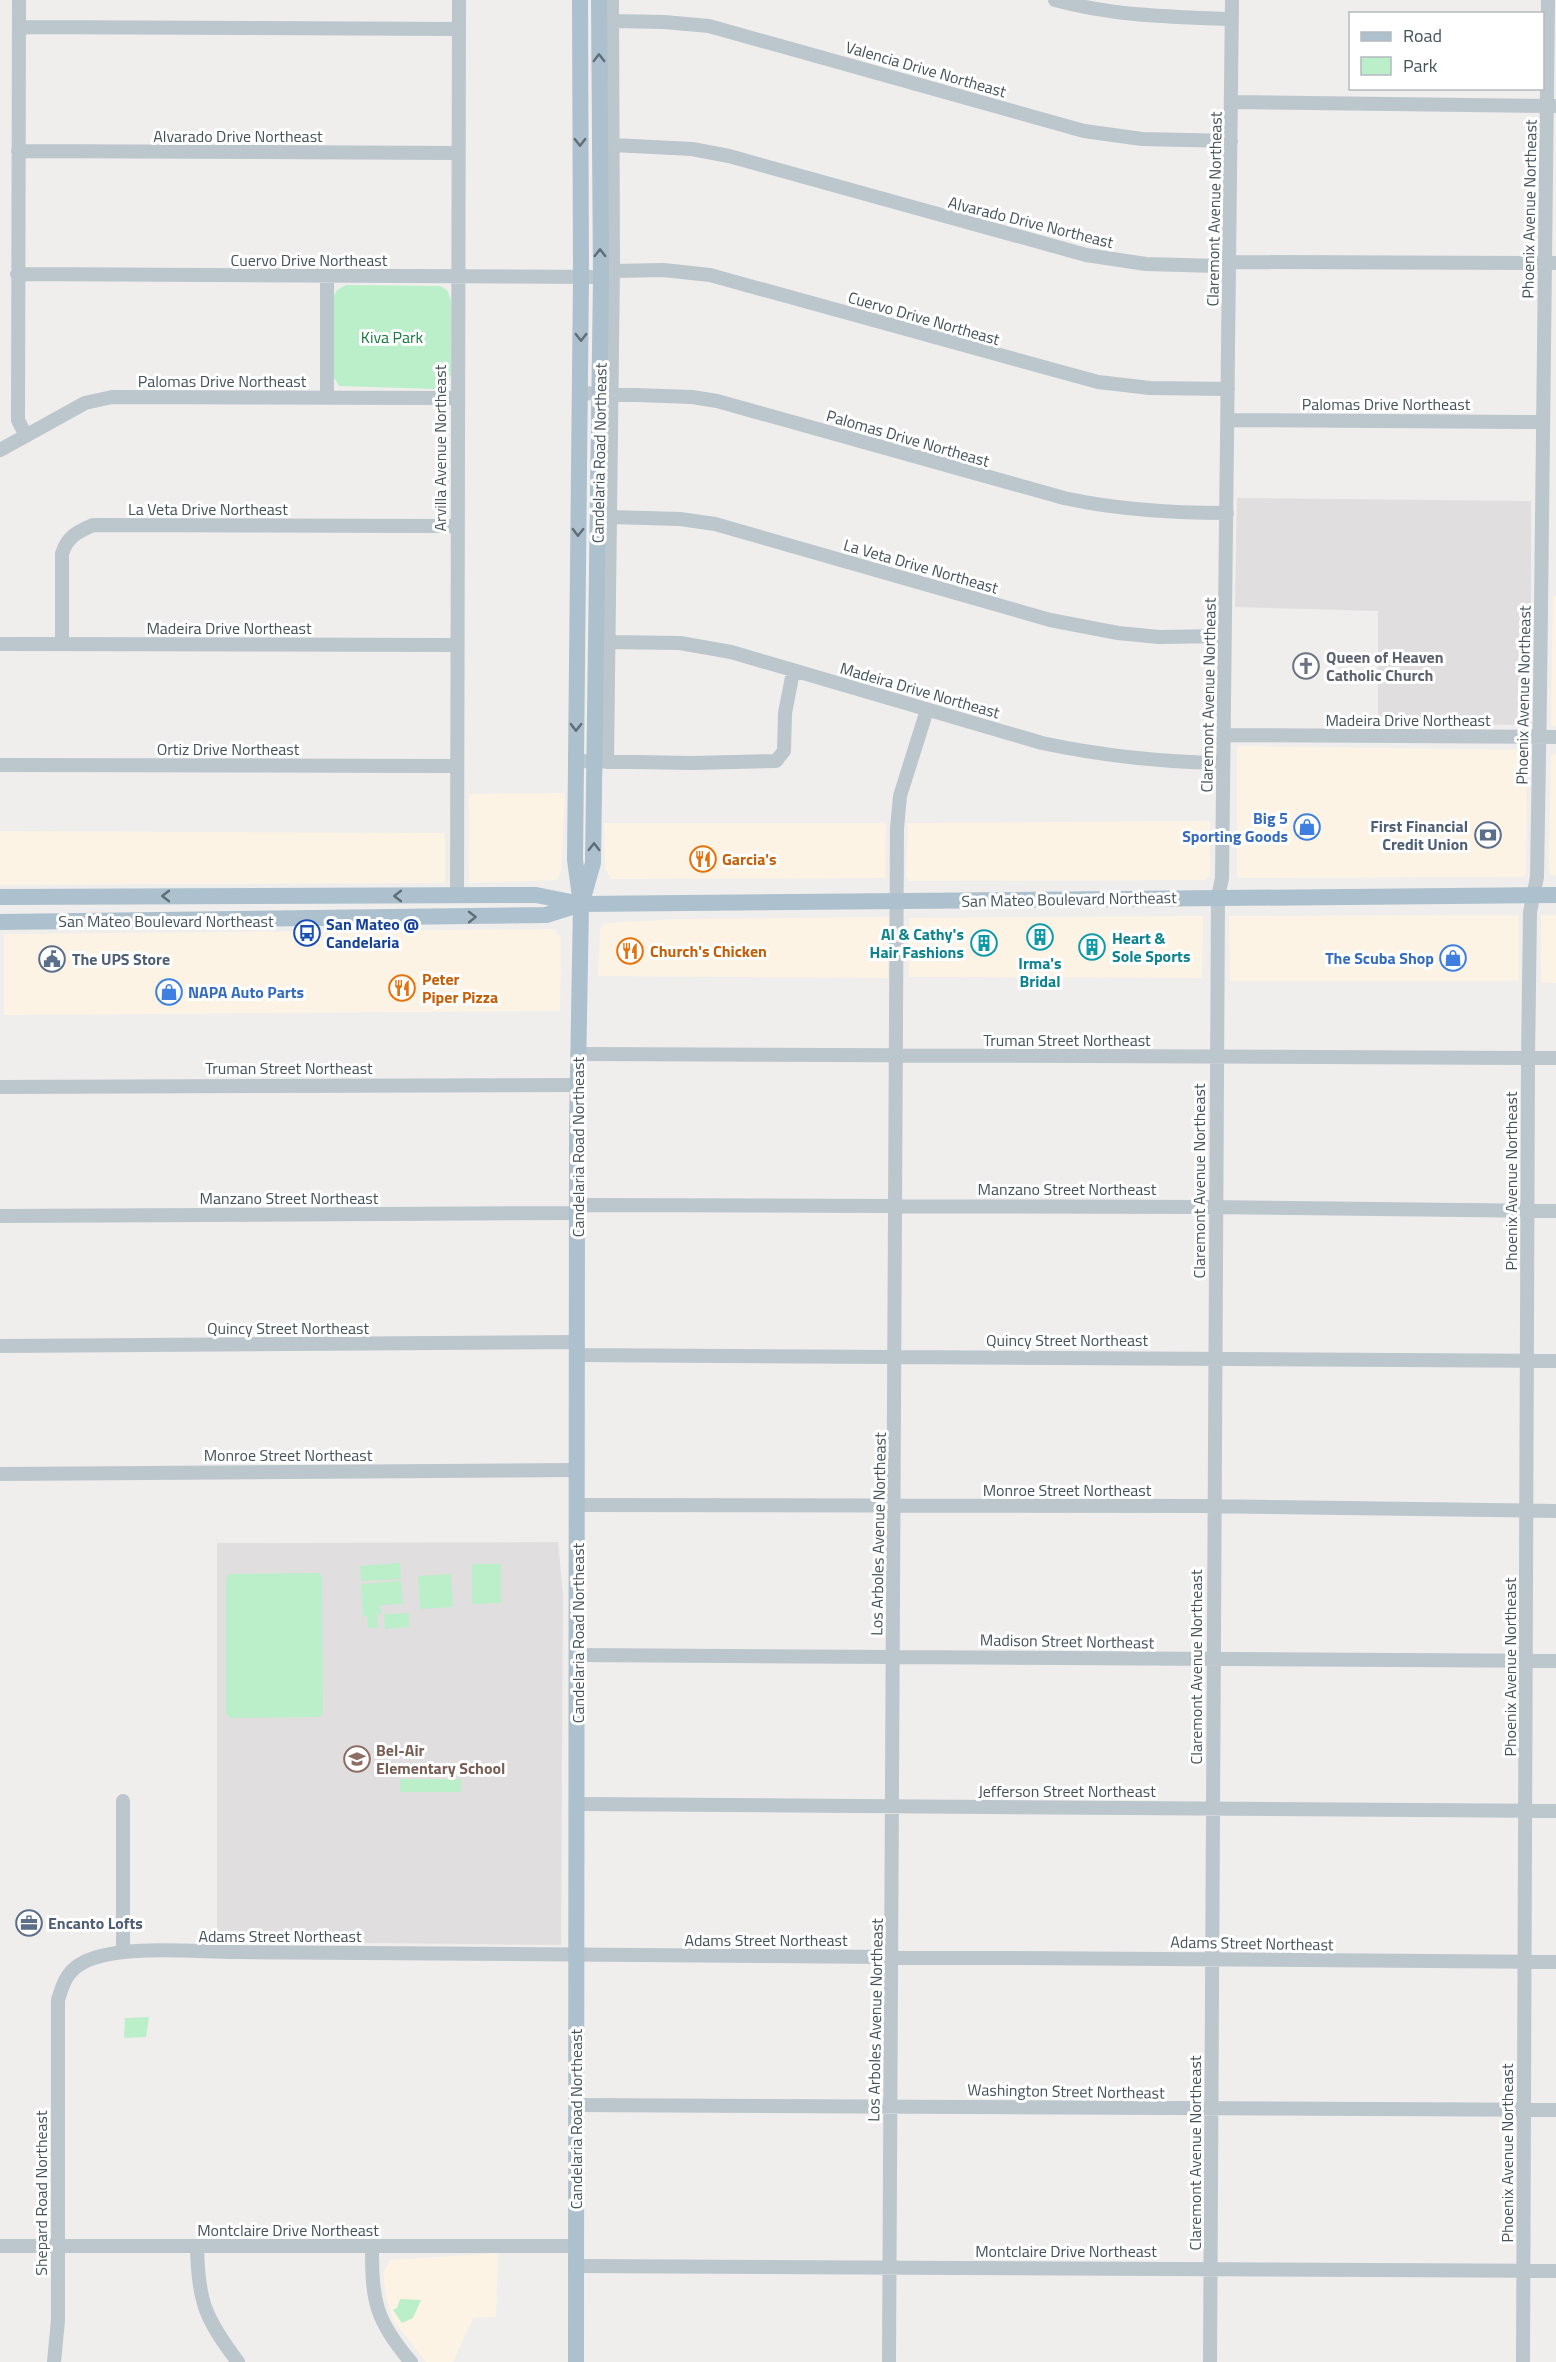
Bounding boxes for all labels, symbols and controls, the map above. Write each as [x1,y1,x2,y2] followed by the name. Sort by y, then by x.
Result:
[1349,12,1544,90] legend
[1403,22,1442,49] text: Road
[843,35,1009,104] street label: Valencia Drive Northeast
[1403,52,1438,79] text: Park
[593,54,605,63] one-way arrow
[1200,111,1228,307] street label: Claremont Avenue Northeast
[1515,119,1543,299] street label: Phoenix Avenue Northeast
[153,124,323,148] street label: Alvarado Drive Northeast
[574,138,586,147] one-way arrow
[946,190,1116,254] street label: Alvarado Drive Northeast
[231,248,388,272] street label: Cuervo Drive Northeast
[594,249,606,258] one-way arrow
[845,285,1003,351] street label: Cuervo Drive Northeast
[361,325,424,349] park label: Kiva Park
[574,333,587,342] one-way arrow
[585,362,613,543] street label: Candelaria Road Northeast
[428,364,452,531] street label: Arvilla Avenue Northeast
[138,369,307,393] street label: Palomas Drive Northeast
[1302,392,1471,416] street label: Palomas Drive Northeast
[824,403,993,473] street label: Palomas Drive Northeast
[128,497,288,521] street label: La Veta Drive Northeast
[572,528,585,537] one-way arrow
[841,532,1001,600] street label: La Veta Drive Northeast
[1194,597,1222,793] street label: Claremont Avenue Northeast
[1509,605,1537,785] street label: Phoenix Avenue Northeast
[146,616,312,640] street label: Madeira Drive Northeast
[1326,645,1444,687] place label: Queen of Heaven Catholic Church
[1291,651,1321,681] church icon: Queen of Heaven Catholic Church
[837,656,1003,724] street label: Madeira Drive Northeast
[1325,708,1491,732] street label: Madeira Drive Northeast
[570,723,582,732] one-way arrow
[157,737,300,761] street label: Ortiz Drive Northeast
[1182,806,1288,848] place label: Big 5 Sporting Goods
[1292,812,1322,842] shop icon: Big 5 Sporting Goods
[1370,814,1468,856] place label: First Financial Credit Union
[1473,820,1503,850] bank icon: First Financial Credit Union
[587,843,600,852] one-way arrow
[688,844,718,874] restaurant icon: Garcia's
[722,847,777,871] place label: Garcia's
[961,885,1177,913] street label: San Mateo Boulevard Northeast
[162,890,171,902] one-way arrow
[393,890,402,902] one-way arrow
[58,909,274,933] street label: San Mateo Boulevard Northeast
[467,911,476,923] one-way arrow
[326,912,419,954] place label: San Mateo @ Candelaria
[292,918,322,948] bus stop icon: San Mateo @ Candelaria
[870,922,964,964] place label: Al & Cathy's Hair Fashions
[1025,922,1055,952] building icon: Irma's Bridal
[1112,926,1190,968] place label: Heart & Sole Sports
[969,928,999,958] building icon: Al & Cathy's Hair Fashions
[1077,932,1107,962] building icon: Heart & Sole Sports
[615,936,645,966] restaurant icon: Church's Chicken
[650,939,767,963] place label: Church's Chicken
[1438,943,1468,973] shop icon: The Scuba Shop
[37,944,67,974] public building icon: The UPS Store
[1325,946,1434,970] place label: The Scuba Shop
[72,947,170,971] place label: The UPS Store
[1018,951,1062,993] place label: Irma's Bridal
[422,967,498,1009] place label: Peter Piper Pizza
[387,973,417,1003] restaurant icon: Peter Piper Pizza
[154,977,184,1007] shop icon: NAPA Auto Parts
[188,980,304,1004] place label: NAPA Auto Parts
[983,1028,1151,1052] street label: Truman Street Northeast
[205,1056,373,1080] street label: Truman Street Northeast
[566,1056,590,1237] street label: Candelaria Road Northeast
[1187,1083,1211,1279] street label: Claremont Avenue Northeast
[1499,1091,1523,1271] street label: Phoenix Avenue Northeast
[978,1177,1157,1201] street label: Manzano Street Northeast
[200,1186,379,1210] street label: Manzano Street Northeast
[207,1316,369,1340] street label: Quincy Street Northeast
[986,1328,1148,1352] street label: Quincy Street Northeast
[864,1432,892,1636] street label: Los Arboles Avenue Northeast
[204,1443,373,1467] street label: Monroe Street Northeast
[983,1478,1152,1502] street label: Monroe Street Northeast
[566,1542,590,1723] street label: Candelaria Road Northeast
[1184,1569,1208,1765] street label: Claremont Avenue Northeast
[1498,1577,1522,1757] street label: Phoenix Avenue Northeast
[980,1627,1155,1655] street label: Madison Street Northeast
[376,1738,505,1780] place label: Bel-Air Elementary School
[342,1744,372,1774] school or university icon: Bel-Air Elementary School
[978,1779,1156,1803] street label: Jefferson Street Northeast
[14,1908,44,1938] office icon: Encanto Lofts
[48,1911,143,1935] place label: Encanto Lofts
[861,1918,889,2122] street label: Los Arboles Avenue Northeast
[198,1924,362,1948] street label: Adams Street Northeast
[684,1928,848,1952] street label: Adams Street Northeast
[1170,1930,1334,1956] street label: Adams Street Northeast
[564,2028,588,2209] street label: Candelaria Road Northeast
[1183,2055,1207,2251] street label: Claremont Avenue Northeast
[1495,2063,1519,2243] street label: Phoenix Avenue Northeast
[967,2077,1165,2105] street label: Washington Street Northeast
[29,2110,53,2276] street label: Shepard Road Northeast
[197,2218,379,2242] street label: Montclaire Drive Northeast
[975,2239,1157,2263] street label: Montclaire Drive Northeast

